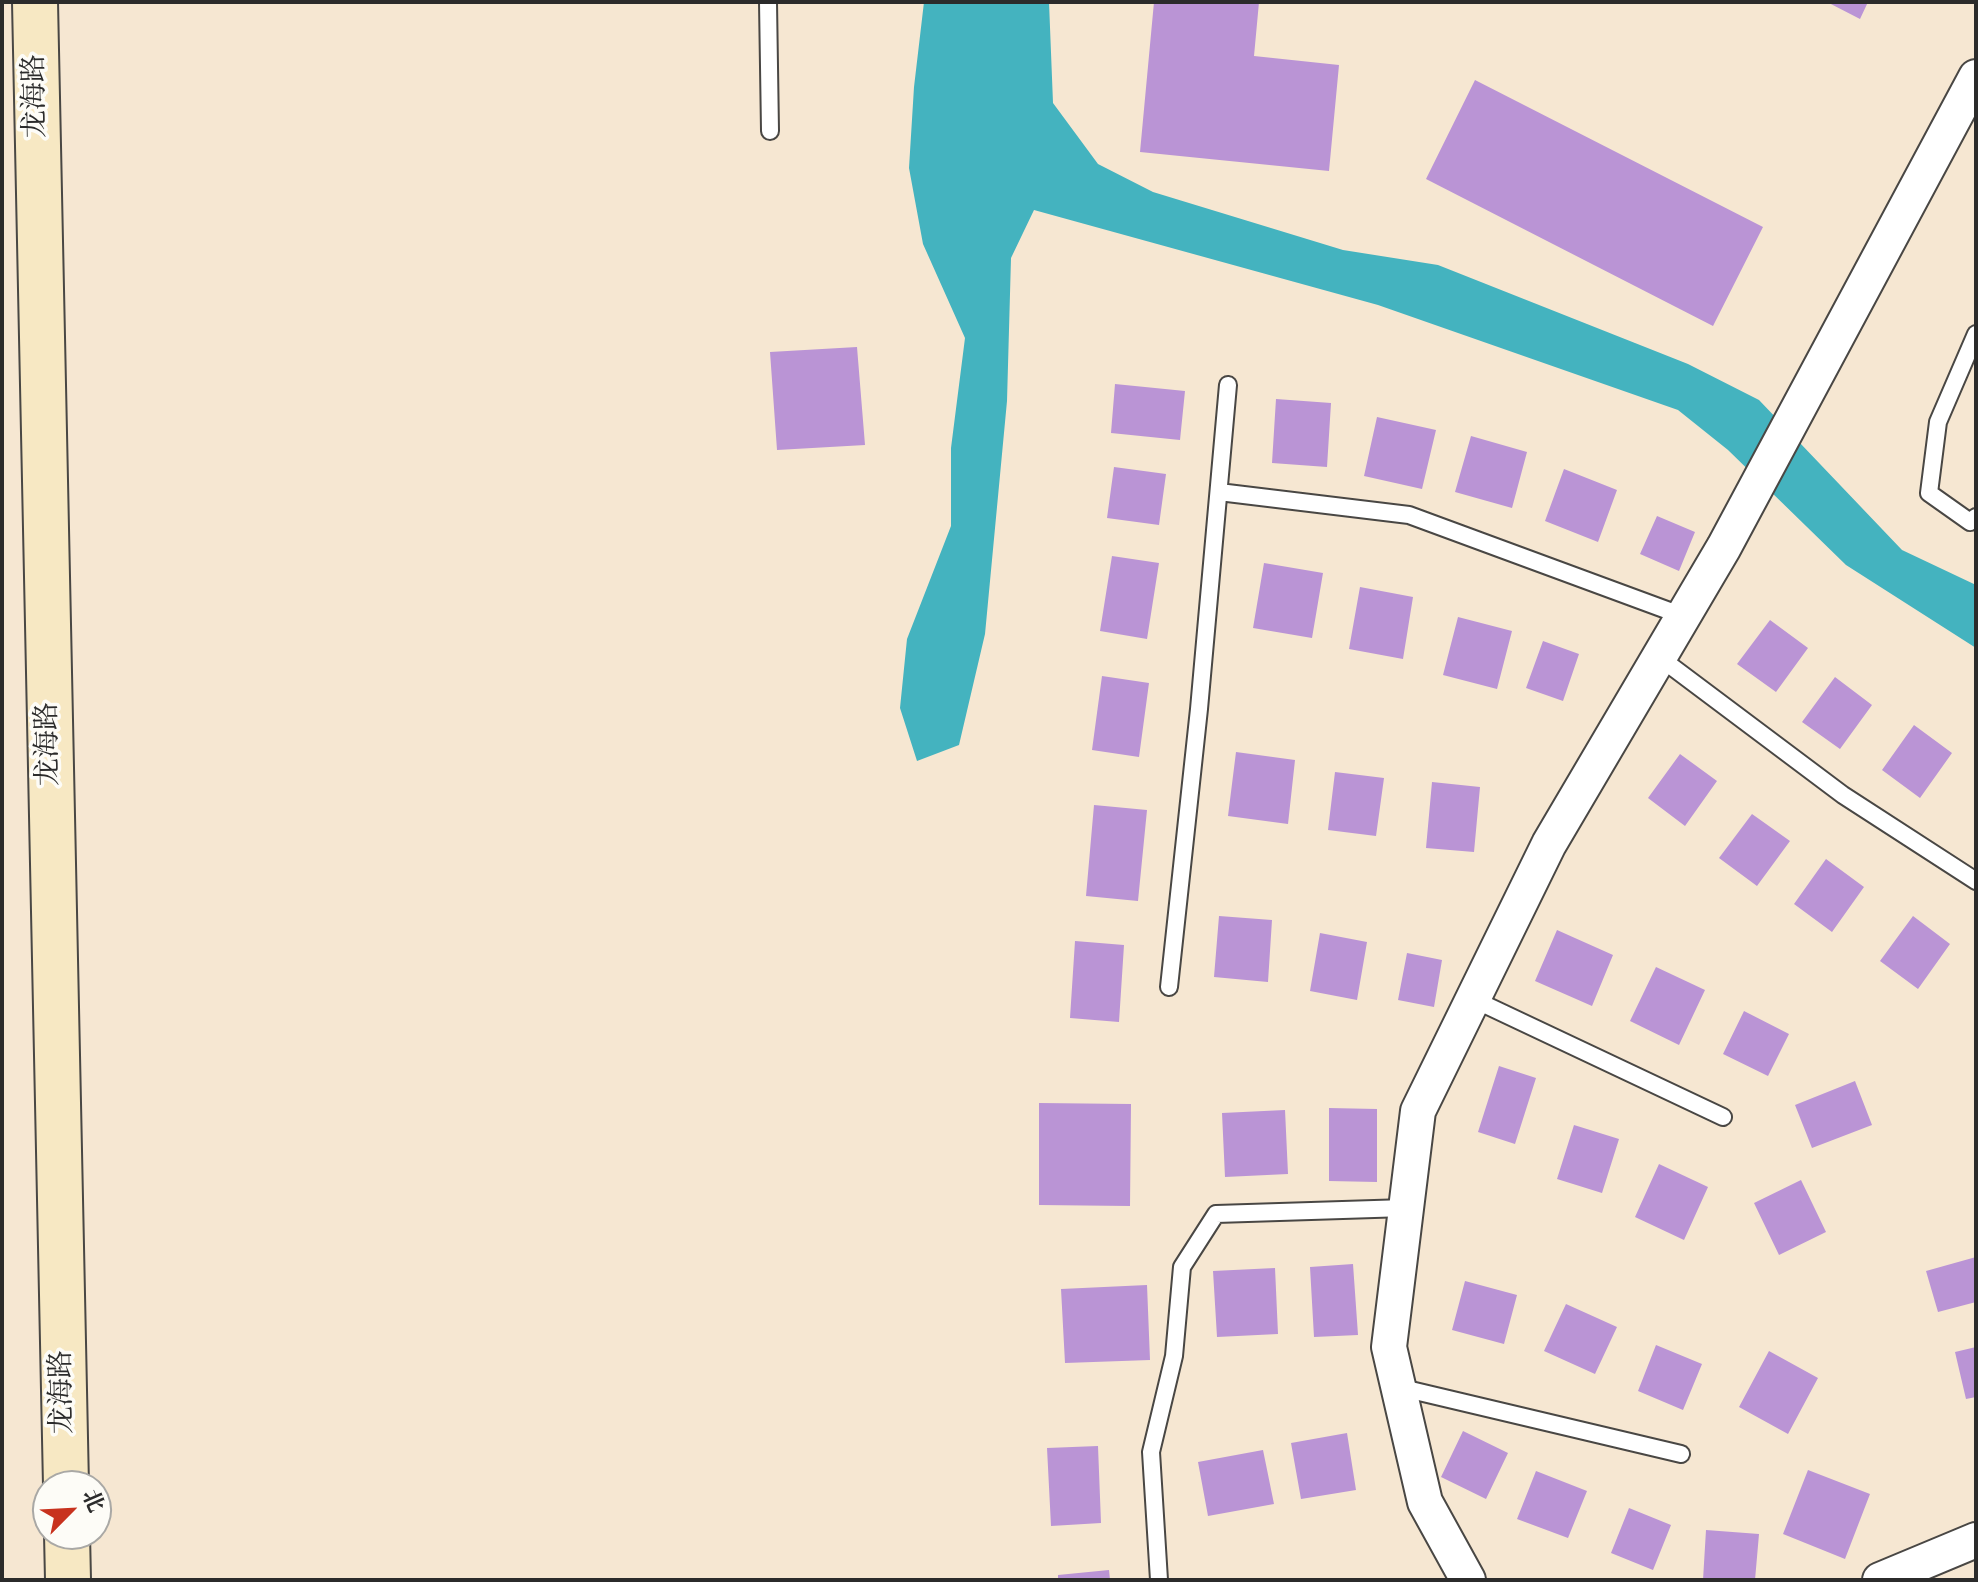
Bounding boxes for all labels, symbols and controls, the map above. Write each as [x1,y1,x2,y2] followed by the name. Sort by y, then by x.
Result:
[19,54,55,138] street label: 龙海路
[32,702,68,786] street label: 龙海路
[46,1350,82,1434] street label: 龙海路
[32,1470,112,1550] north arrow
[75,1485,109,1517] text: 北

